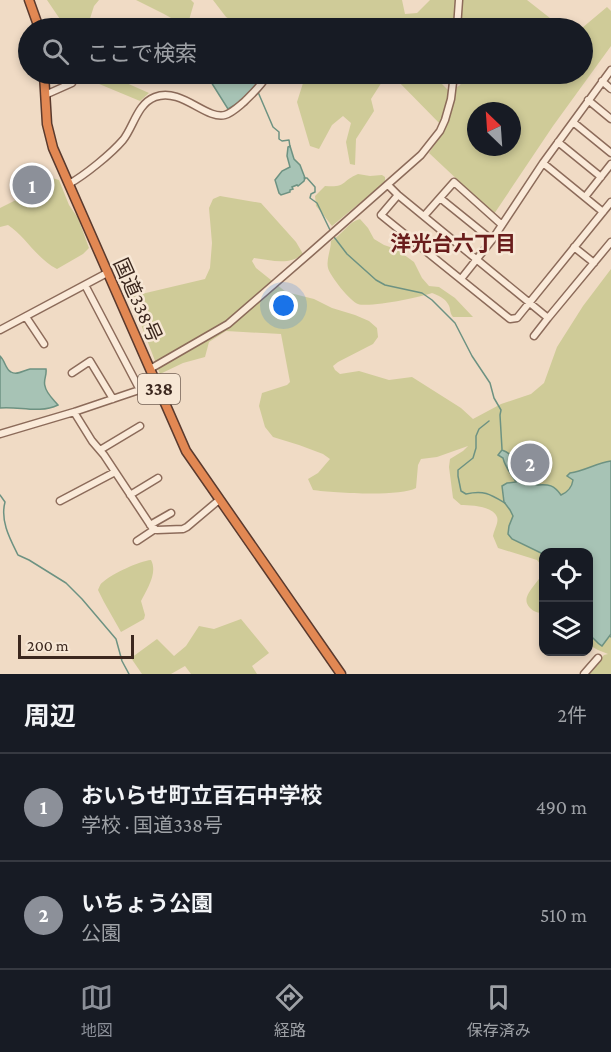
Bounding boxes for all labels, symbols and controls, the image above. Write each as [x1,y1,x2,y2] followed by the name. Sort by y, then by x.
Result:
[18,18,593,84] search box
[39,35,72,68] icon: search
[87,41,197,66] text: ここで検索
[467,102,521,156] north arrow
[12,162,51,207] pin: 1
[390,232,516,256] district label: 洋光台六丁目
[110,255,166,345] street label: 国道338号
[269,291,298,320] your location
[138,374,180,404] road number: 338
[510,440,550,486] pin: 2
[539,548,593,656] map controls
[539,548,593,602] button: locate
[539,602,593,656] button: layers
[18,632,134,660] scale bar
[27,637,69,654] text: 200 m
[24,702,76,731] text: 周辺
[557,704,587,726] text: 2件
[81,783,323,808] text: おいらせ町立百石中学校
[40,796,47,818] text: 1
[536,796,587,818] text: 490 m
[81,814,223,836] text: 学校 · 国道338号
[81,891,213,916] text: いちょう公園
[38,904,49,926] text: 2
[540,904,587,926] text: 510 m
[81,922,121,944] text: 公園
[80,981,113,1041] tab: 地図
[273,981,306,1041] tab: 経路
[467,981,531,1041] tab: 保存済み

